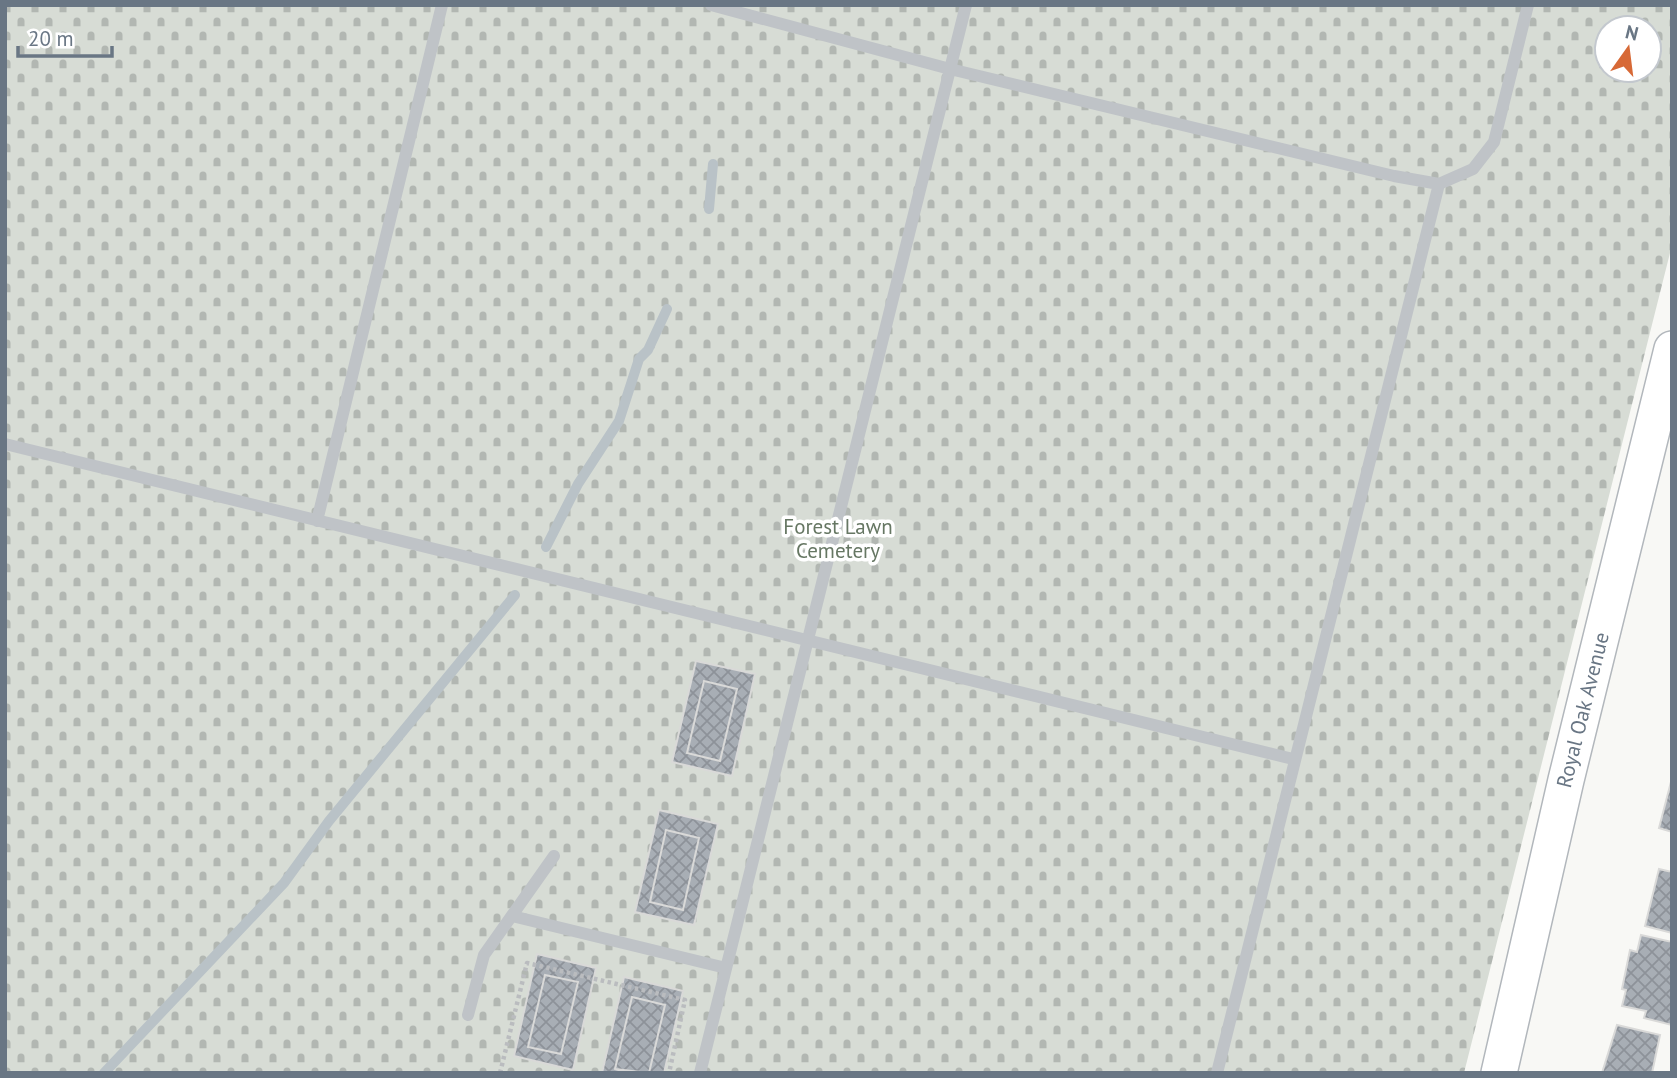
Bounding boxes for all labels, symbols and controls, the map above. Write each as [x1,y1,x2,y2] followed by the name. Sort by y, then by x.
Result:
[18,14,112,58] scale bar
[1593,14,1663,84] north arrow
[1623,19,1641,46] text: N
[28,25,74,52] text: 20 m
[783,513,893,564] park label: Forest Lawn Cemetery
[1550,629,1615,790] street label: Royal Oak Avenue

